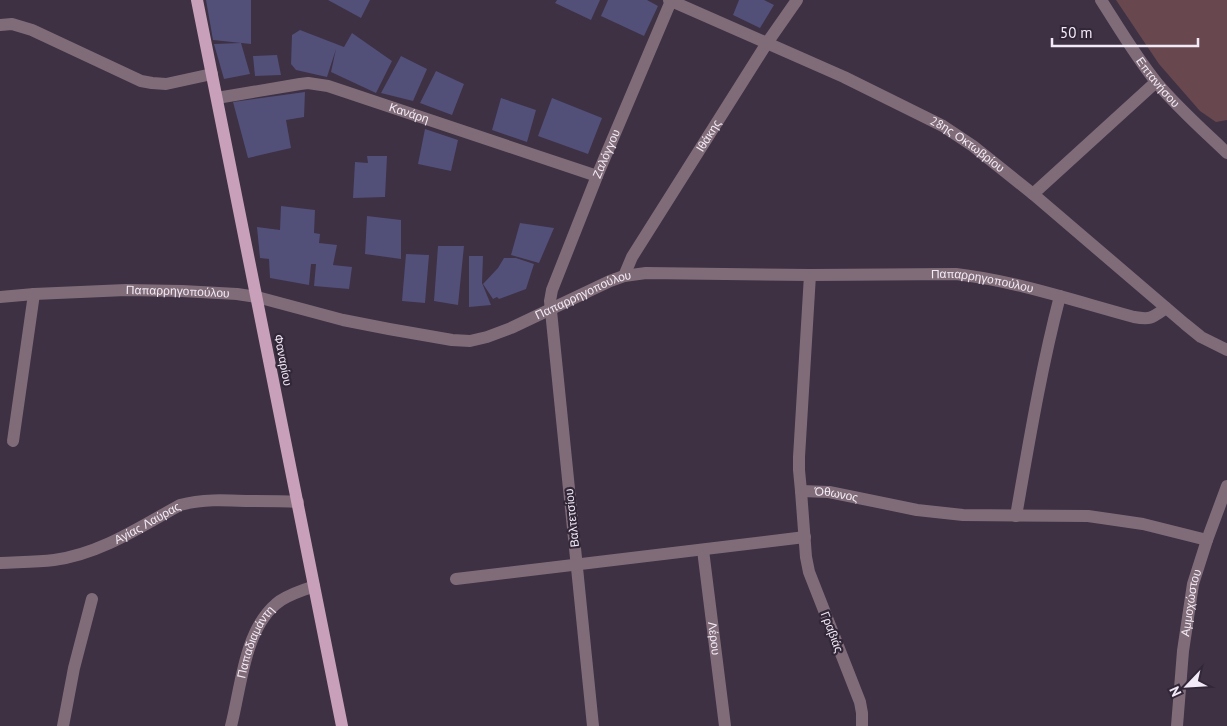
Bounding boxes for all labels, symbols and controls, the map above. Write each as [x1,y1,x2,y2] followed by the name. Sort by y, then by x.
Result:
[1052,15,1198,47] scale bar
[1060,23,1093,42] text: 50 m
[1133,54,1183,110] street label: Επτανήσου
[387,99,431,126] street label: Κανάρη
[928,113,1008,175] street label: 28ης Οκτωβρίου
[692,116,724,154] street label: Ιθάκης
[589,127,623,181] street label: Ζαλόγγου
[931,266,1035,296] street label: Παπαρρηγοπούλου
[532,267,632,322] street label: Παπαρρηγοπούλου
[126,282,230,301] street label: Παπαρρηγοπούλου
[271,333,296,387] street label: Φαναρίου
[814,483,860,505] street label: Όθωνος
[561,488,582,548] street label: Βαλτετσίου
[111,498,183,547] street label: Αγίας Λαύρας
[1177,567,1204,638] street label: Αμμοχώστου
[233,602,277,680] street label: Παπαδιαμάντη
[818,609,847,655] street label: Γραβιάς
[705,621,724,656] street label: Λέρου
[1162,661,1212,711] north arrow
[1165,684,1185,699] text: N

